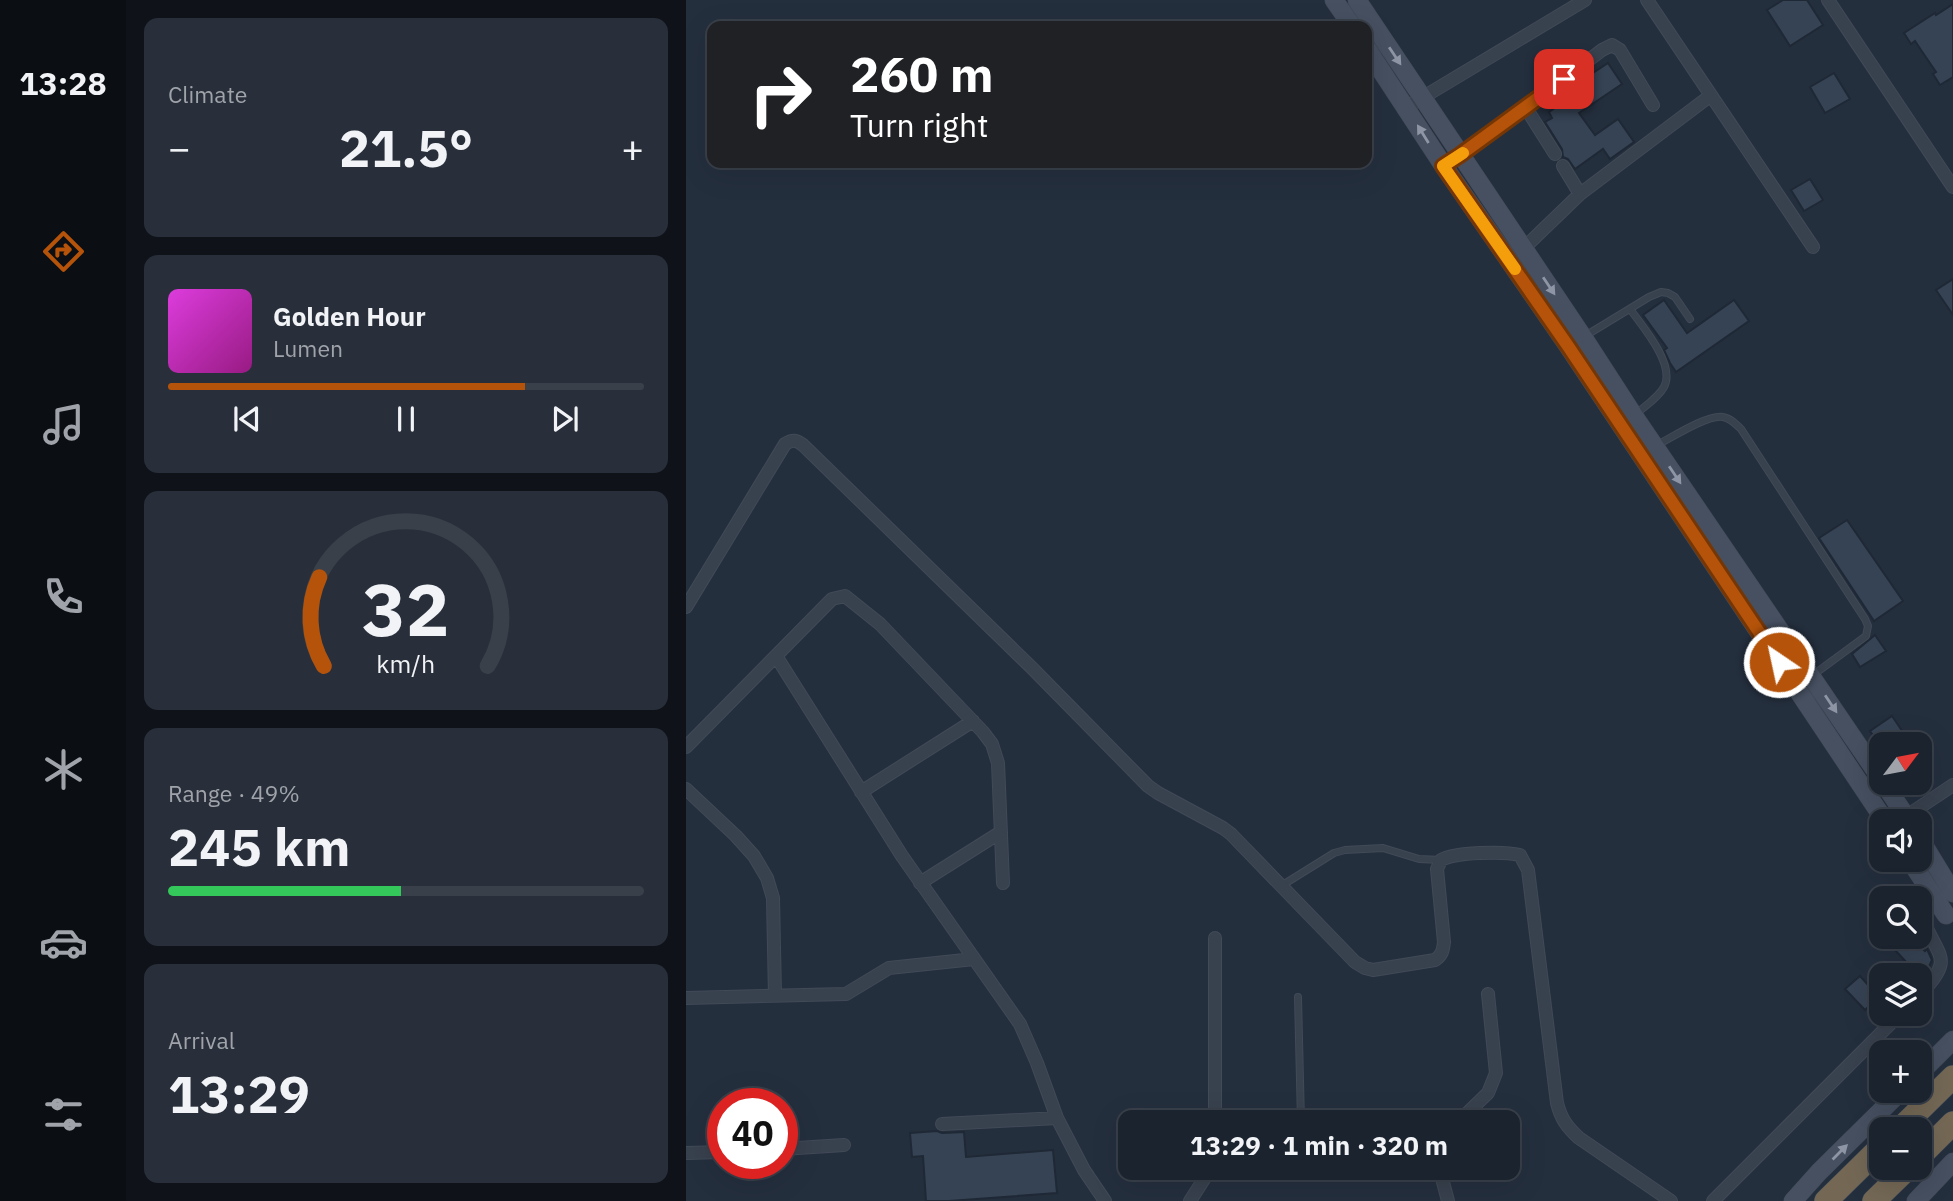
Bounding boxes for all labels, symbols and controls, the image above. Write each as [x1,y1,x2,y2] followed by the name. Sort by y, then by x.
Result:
[850,42,994,105] text: 260 m
[1388,47,1402,65] one-way arrow
[735,49,826,140] icon: right
[1534,49,1594,109] pin
[1545,60,1583,98] icon: arrive
[19,62,107,104] text: 13:28
[168,79,247,109] text: Climate
[850,104,988,146] text: Turn right
[339,114,473,181] text: 21.5°
[168,123,191,172] text: −
[621,123,644,172] text: +
[1416,125,1430,143] one-way arrow
[39,227,88,276] icon: directions
[1542,276,1555,296] one-way arrow
[273,299,426,333] text: Golden Hour
[273,333,343,363] text: Lumen
[39,400,88,449] icon: music
[228,400,266,438] icon: previous
[387,400,425,438] icon: pause
[546,400,584,438] icon: next
[1668,466,1682,484] one-way arrow
[362,562,450,657] text: 32
[39,572,88,621] icon: phone
[1742,625,1816,699] position arrow
[377,647,435,680] text: km/h
[1824,695,1838,713] one-way arrow
[1869,732,1932,794] north arrow
[1869,732,1932,1180] map controls
[39,745,88,794] icon: climate
[168,778,300,808] text: Range · 49%
[1869,809,1932,872] button: sound
[168,813,350,880] text: 245 km
[1869,886,1932,949] button: search
[39,918,88,967] icon: car
[1869,963,1932,1026] button: layers
[168,1025,235,1055] text: Arrival
[1869,1040,1932,1103] button: +
[168,1060,310,1127] text: 13:29
[707,1088,798,1179] speed limit sign: 40
[39,1090,88,1139] icon: filters
[1869,1117,1932,1180] button: −
[1190,1128,1448,1162] text: 13:29 · 1 min · 320 m
[1832,1143,1849,1160] one-way arrow

